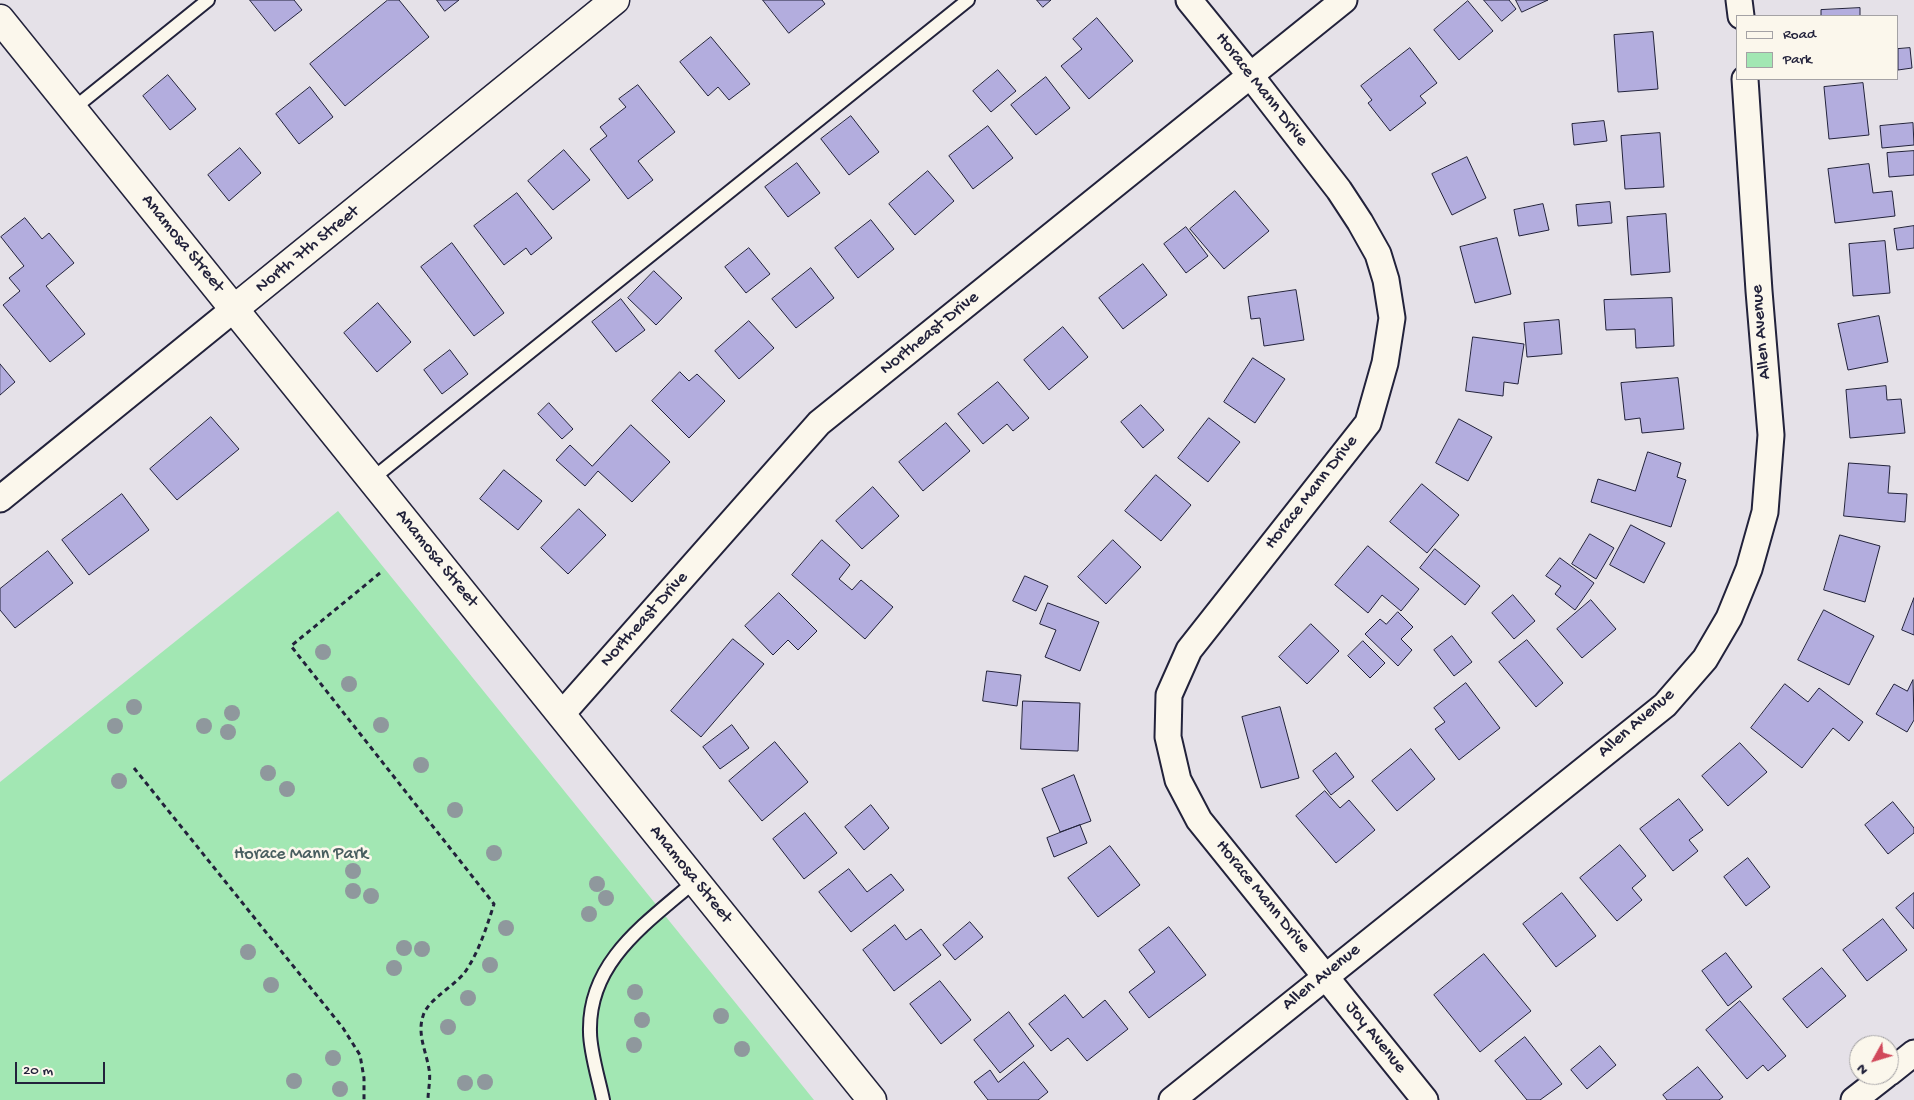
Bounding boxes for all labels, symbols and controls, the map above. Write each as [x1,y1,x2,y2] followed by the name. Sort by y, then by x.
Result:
[1736,15,1899,80] legend
[1783,26,1816,44] text: Road
[1210,29,1312,151] street label: Horace Mann Drive
[1783,51,1812,69] text: Park
[136,191,228,297] street label: Anamosa Street
[252,202,364,298] street label: North 7th Street
[1747,284,1777,380] street label: Allen Avenue
[876,287,984,381] street label: Northeast Drive
[1261,432,1363,554] street label: Horace Mann Drive
[390,506,482,612] street label: Anamosa Street
[596,568,694,672] street label: Northeast Drive
[1594,685,1680,763] street label: Allen Avenue
[644,822,736,928] street label: Anamosa Street
[1210,836,1314,958] street label: Horace Mann Drive
[234,844,368,866] park label: Horace Mann Park
[1278,940,1366,1016] street label: Allen Avenue
[1340,998,1410,1078] street label: Joy Avenue
[1849,1035,1899,1085] north arrow
[18,1052,108,1084] scale bar
[1853,1060,1872,1078] text: N
[23,1062,53,1080] text: 20 m

